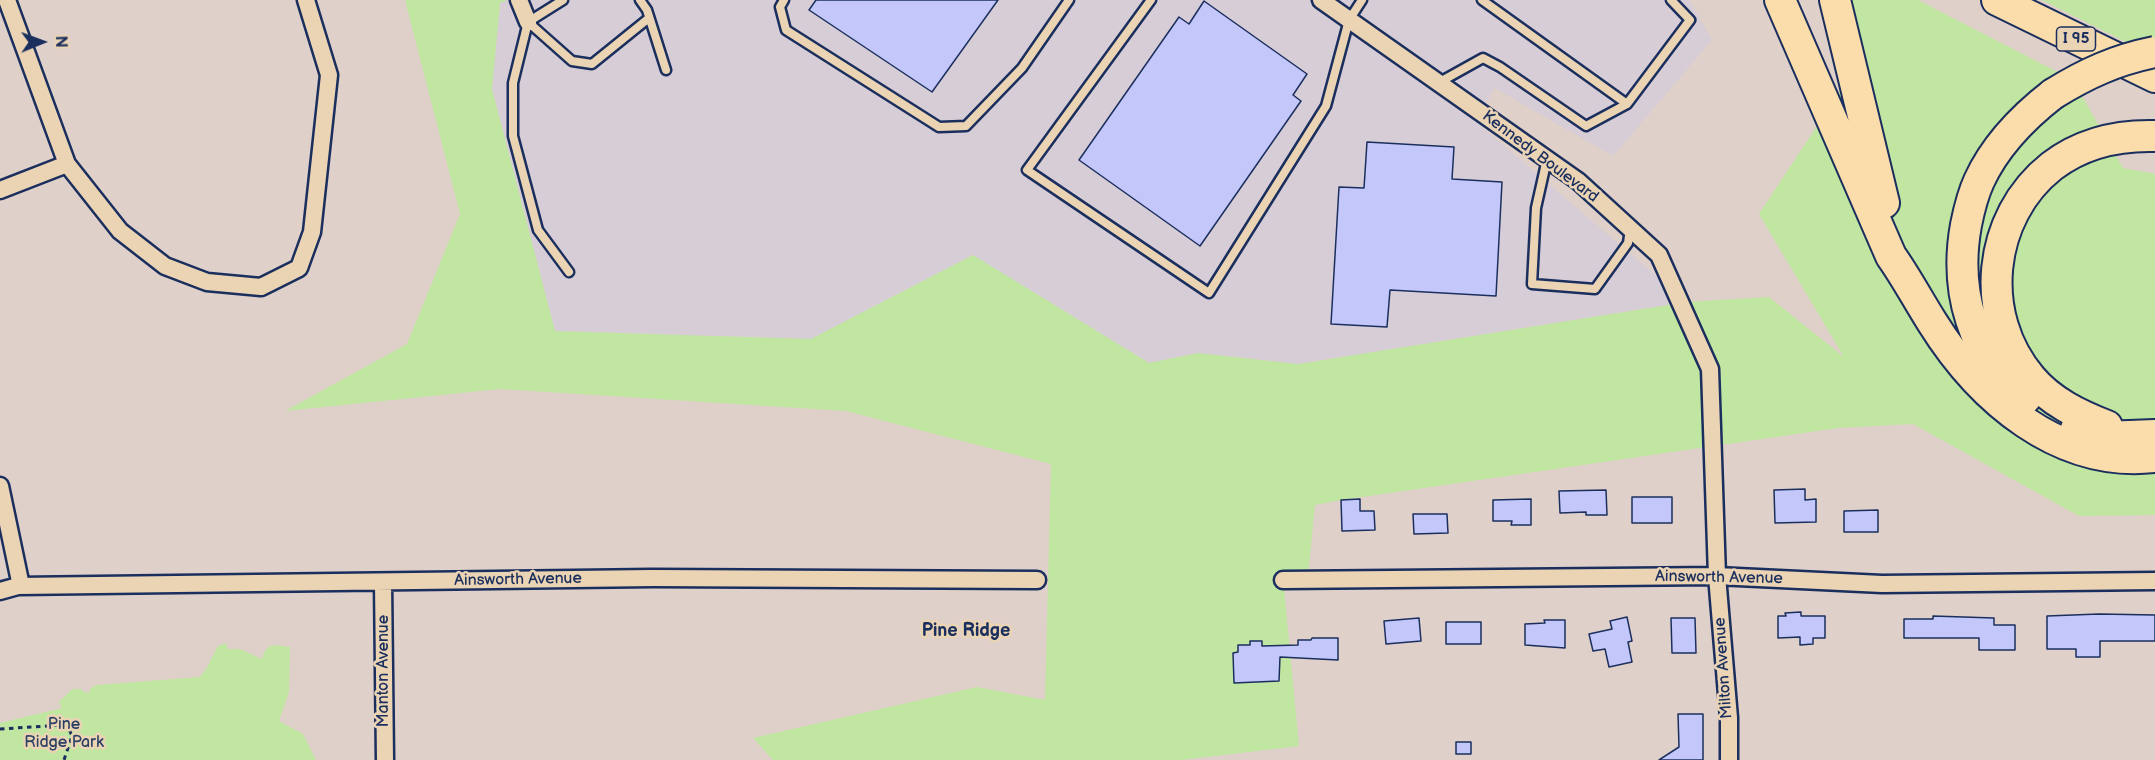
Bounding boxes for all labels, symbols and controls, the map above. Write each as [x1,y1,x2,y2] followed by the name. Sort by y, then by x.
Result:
[12,12,72,72] north arrow
[2056,27,2096,51] road number: I 95
[51,35,70,48] text: N
[1478,107,1602,207] street label: Kennedy Boulevard
[1655,567,1783,589] street label: Ainsworth Avenue
[454,569,582,591] street label: Ainsworth Avenue
[374,615,394,727] street label: Manton Avenue
[1711,617,1737,719] street label: Milton Avenue
[922,620,1010,642] district label: Pine Ridge
[24,715,104,753] park label: Pine Ridge Park

